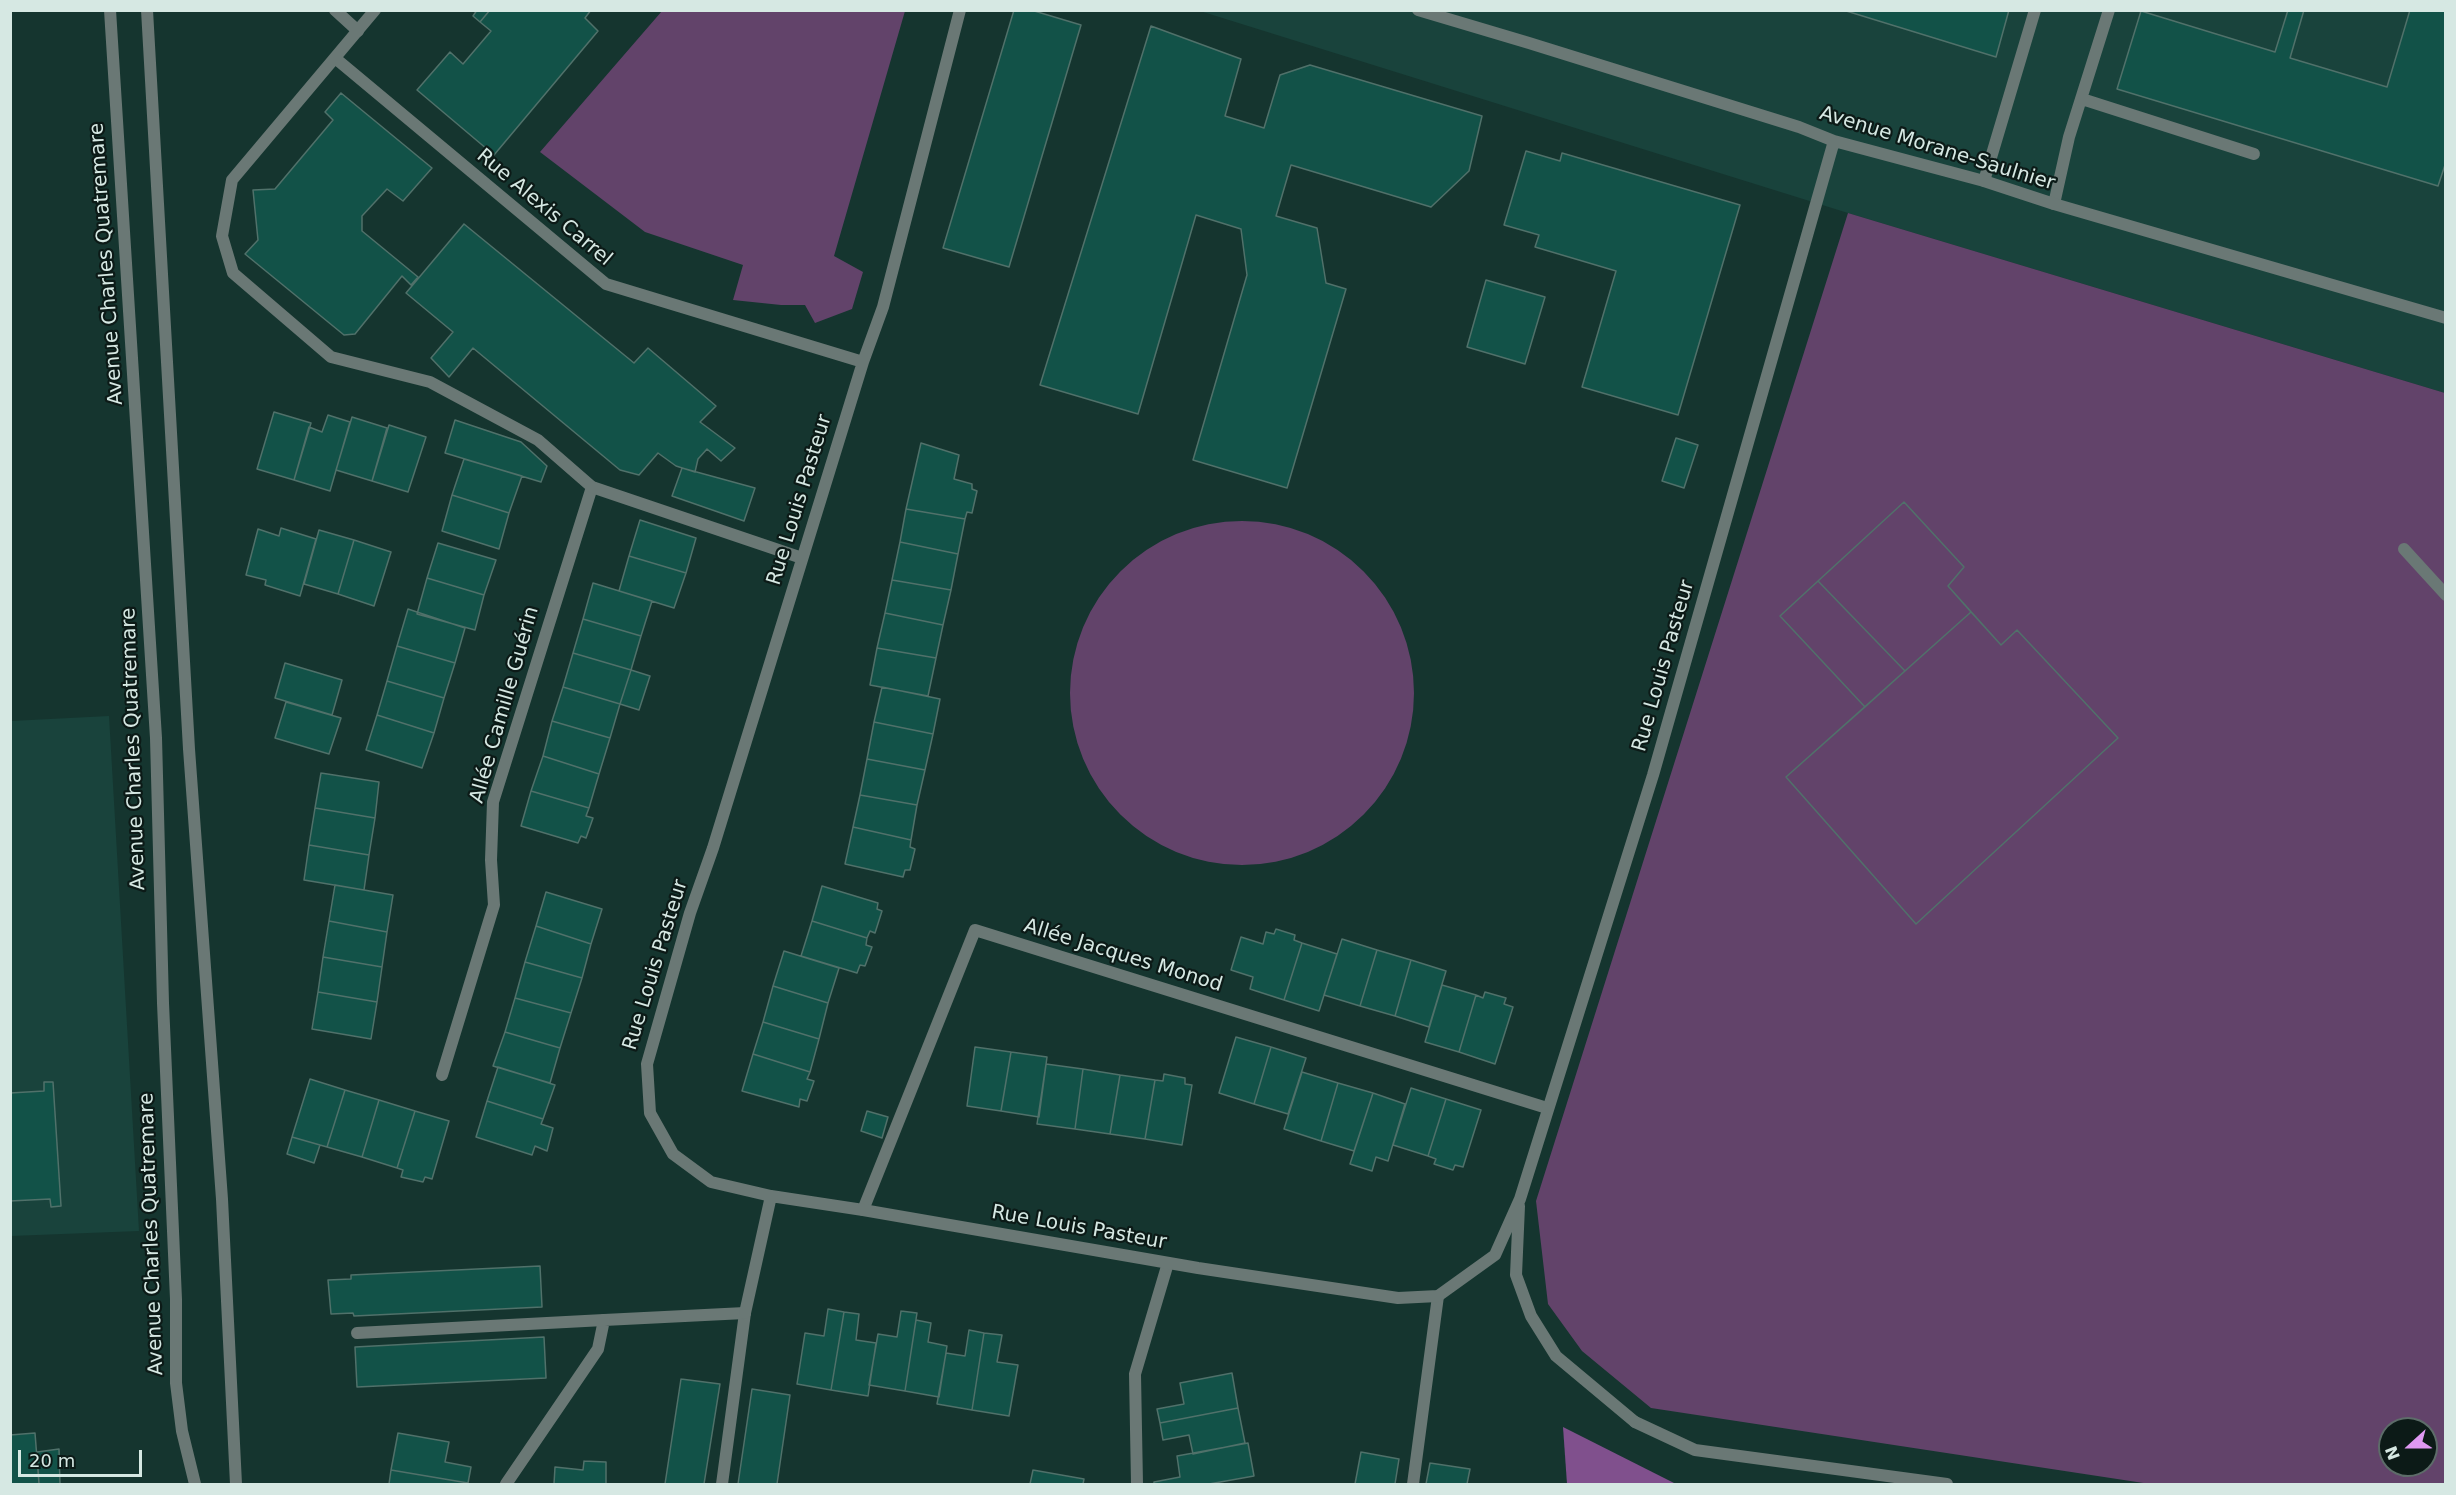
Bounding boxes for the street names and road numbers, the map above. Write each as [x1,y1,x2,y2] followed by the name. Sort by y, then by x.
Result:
[1816,102,2058,196] street label: Avenue Morane-Saulnier
[85,122,129,406] street label: Avenue Charles Quatremare
[471,144,617,272] street label: Rue Alexis Carrel
[763,412,837,588] street label: Rue Louis Pasteur
[1628,577,1700,755] street label: Rue Louis Pasteur
[465,604,545,806] street label: Allée Camille Guérin
[117,607,151,891] street label: Avenue Charles Quatremare
[619,877,693,1053] street label: Rue Louis Pasteur
[1021,914,1225,998] street label: Allée Jacques Monod
[135,1092,169,1376] street label: Avenue Charles Quatremare
[990,1201,1168,1255] street label: Rue Louis Pasteur

